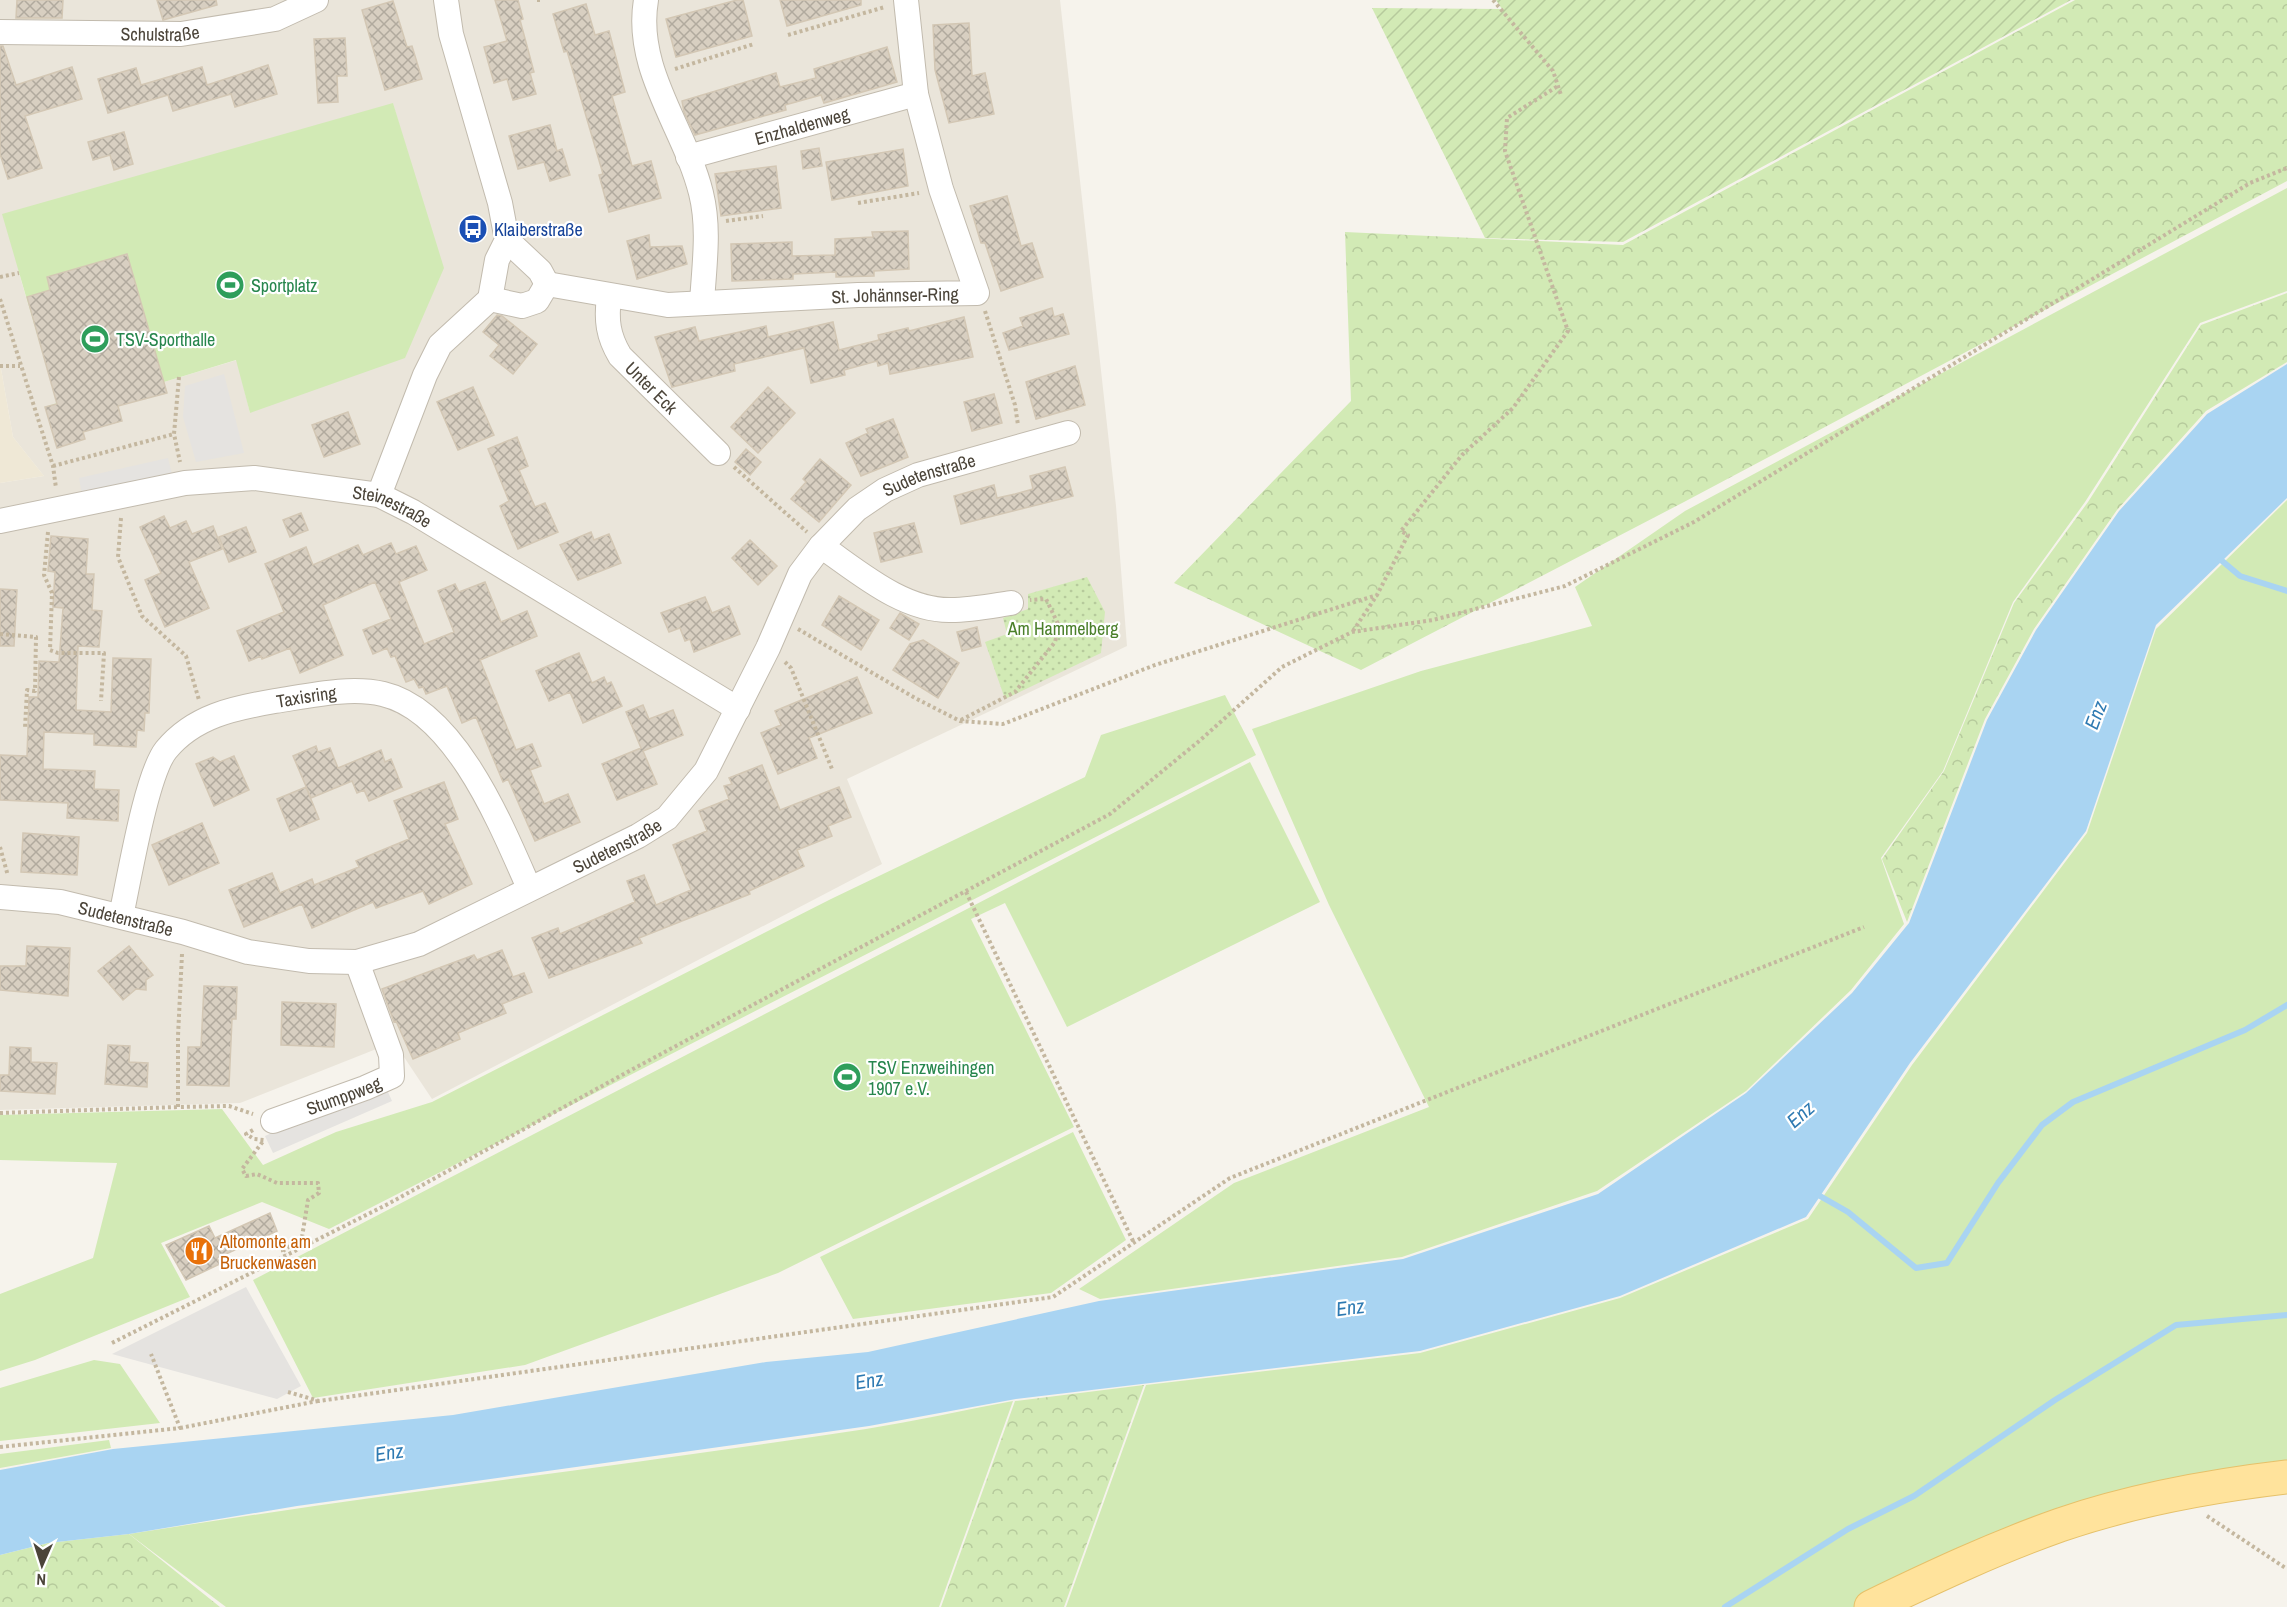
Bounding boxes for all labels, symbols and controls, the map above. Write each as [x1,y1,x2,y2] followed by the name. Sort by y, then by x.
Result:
[120,19,201,47] street label: Schulstraße
[752,100,853,151] street label: Enzhaldenweg
[457,213,489,245] bus stop icon: Klaiberstraße
[494,217,583,242] place label: Klaiberstraße
[214,269,246,301] sports icon: Sportplatz
[251,273,317,298] place label: Sportplatz
[831,281,960,309] street label: St. Johännser-Ring
[79,323,111,355] sports icon: TSV-Sporthalle
[116,327,215,352] place label: TSV-Sporthalle
[620,356,684,420] street label: Unter Eck
[878,447,978,502] street label: Sudetenstraße
[351,479,437,533] street label: Steinestraße
[1007,616,1119,641] park label: Am Hammelberg
[275,679,338,713] street label: Taxisring
[2077,696,2113,733] water label: Enz
[568,812,666,879] street label: Sudetenstraße
[76,894,176,942] street label: Sudetenstraße
[868,1055,994,1101] place label: TSV Enzweihingen 1907 e.V.
[831,1061,863,1093] sports icon: TSV Enzweihingen 1907 e.V.
[303,1070,386,1121] street label: Stumppweg
[1780,1094,1820,1133] water label: Enz
[219,1229,317,1275] place label: Altomonte am Bruckenwasen
[183,1235,215,1267] restaurant icon: Altomonte am Bruckenwasen
[1334,1292,1366,1322] water label: Enz
[853,1364,886,1396] water label: Enz
[373,1437,406,1467] water label: Enz
[12,1535,72,1595] north arrow
[36,1569,47,1591] text: N

